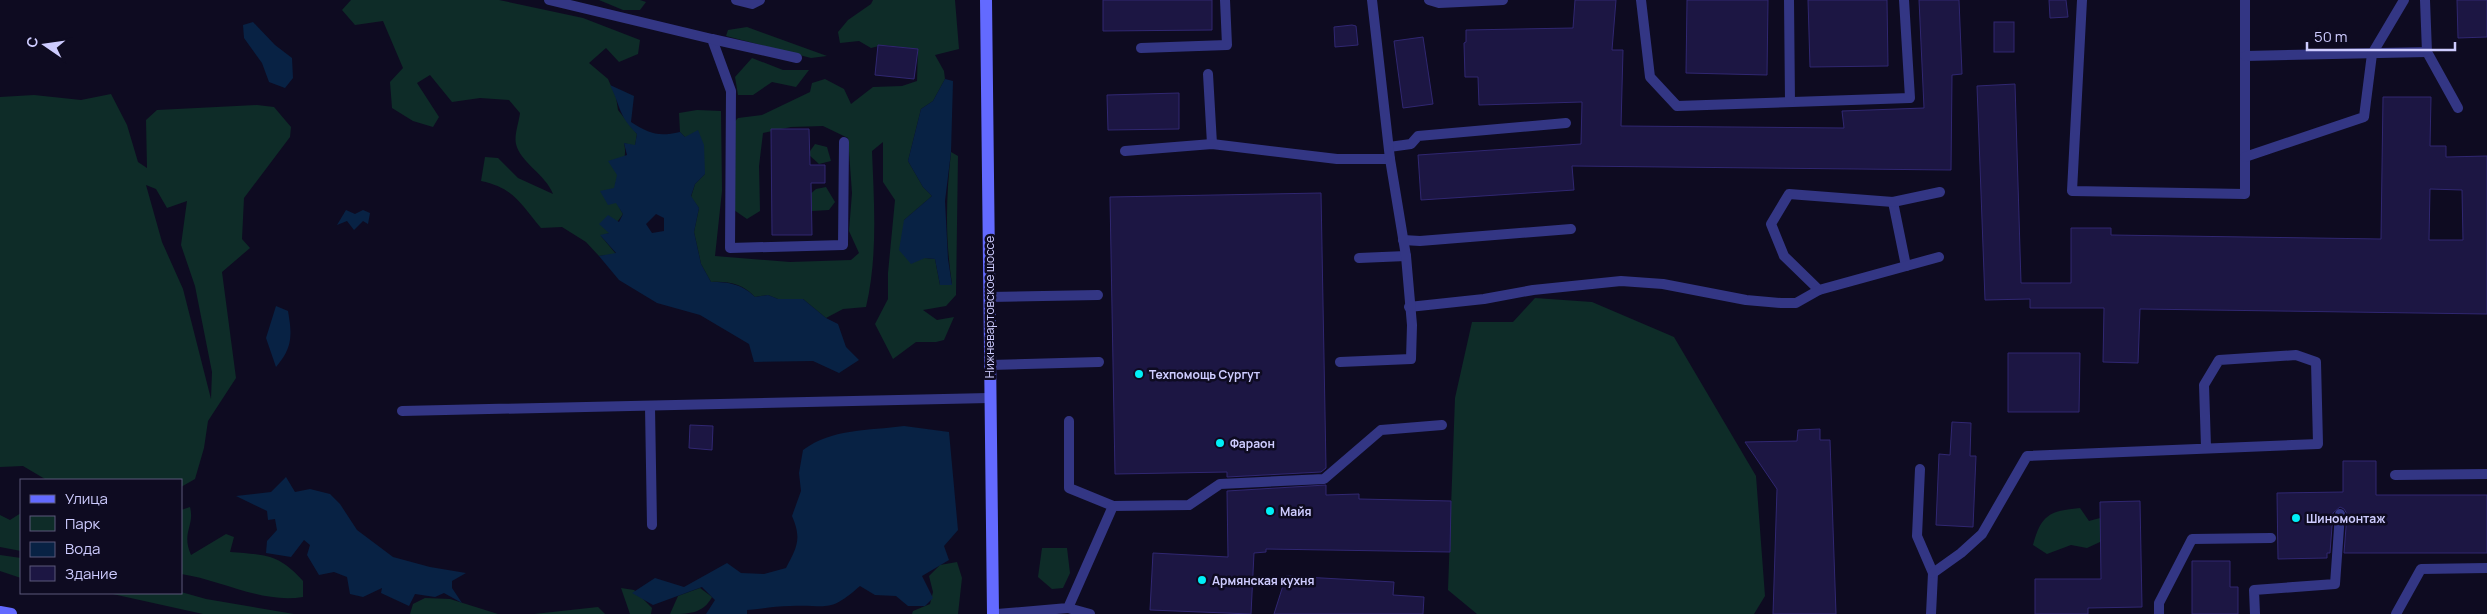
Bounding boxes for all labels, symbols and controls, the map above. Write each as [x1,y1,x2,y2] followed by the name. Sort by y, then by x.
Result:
[20,20,70,70] north arrow
[2307,20,2454,52] scale bar
[2314,26,2348,47] text: 50 m
[21,35,42,49] text: С
[981,236,998,378] street label: Нижневартовское шоссе
[1149,366,1261,383] place label: Техпомощь Сургут
[1133,368,1145,380] marker: Техпомощь Сургут
[1230,435,1275,452] place label: Фараон
[1214,437,1226,449] marker: Фараон
[20,479,182,594] legend
[65,488,108,509] text: Улица
[1280,503,1311,520] place label: Майя
[1264,505,1276,517] marker: Майя
[2306,510,2386,527] place label: Шиномонтаж
[2290,512,2302,524] marker: Шиномонтаж
[65,513,101,534] text: Парк
[65,538,100,559] text: Вода
[65,563,118,584] text: Здание
[1212,572,1315,589] place label: Армянская кухня
[1196,574,1208,586] marker: Армянская кухня

